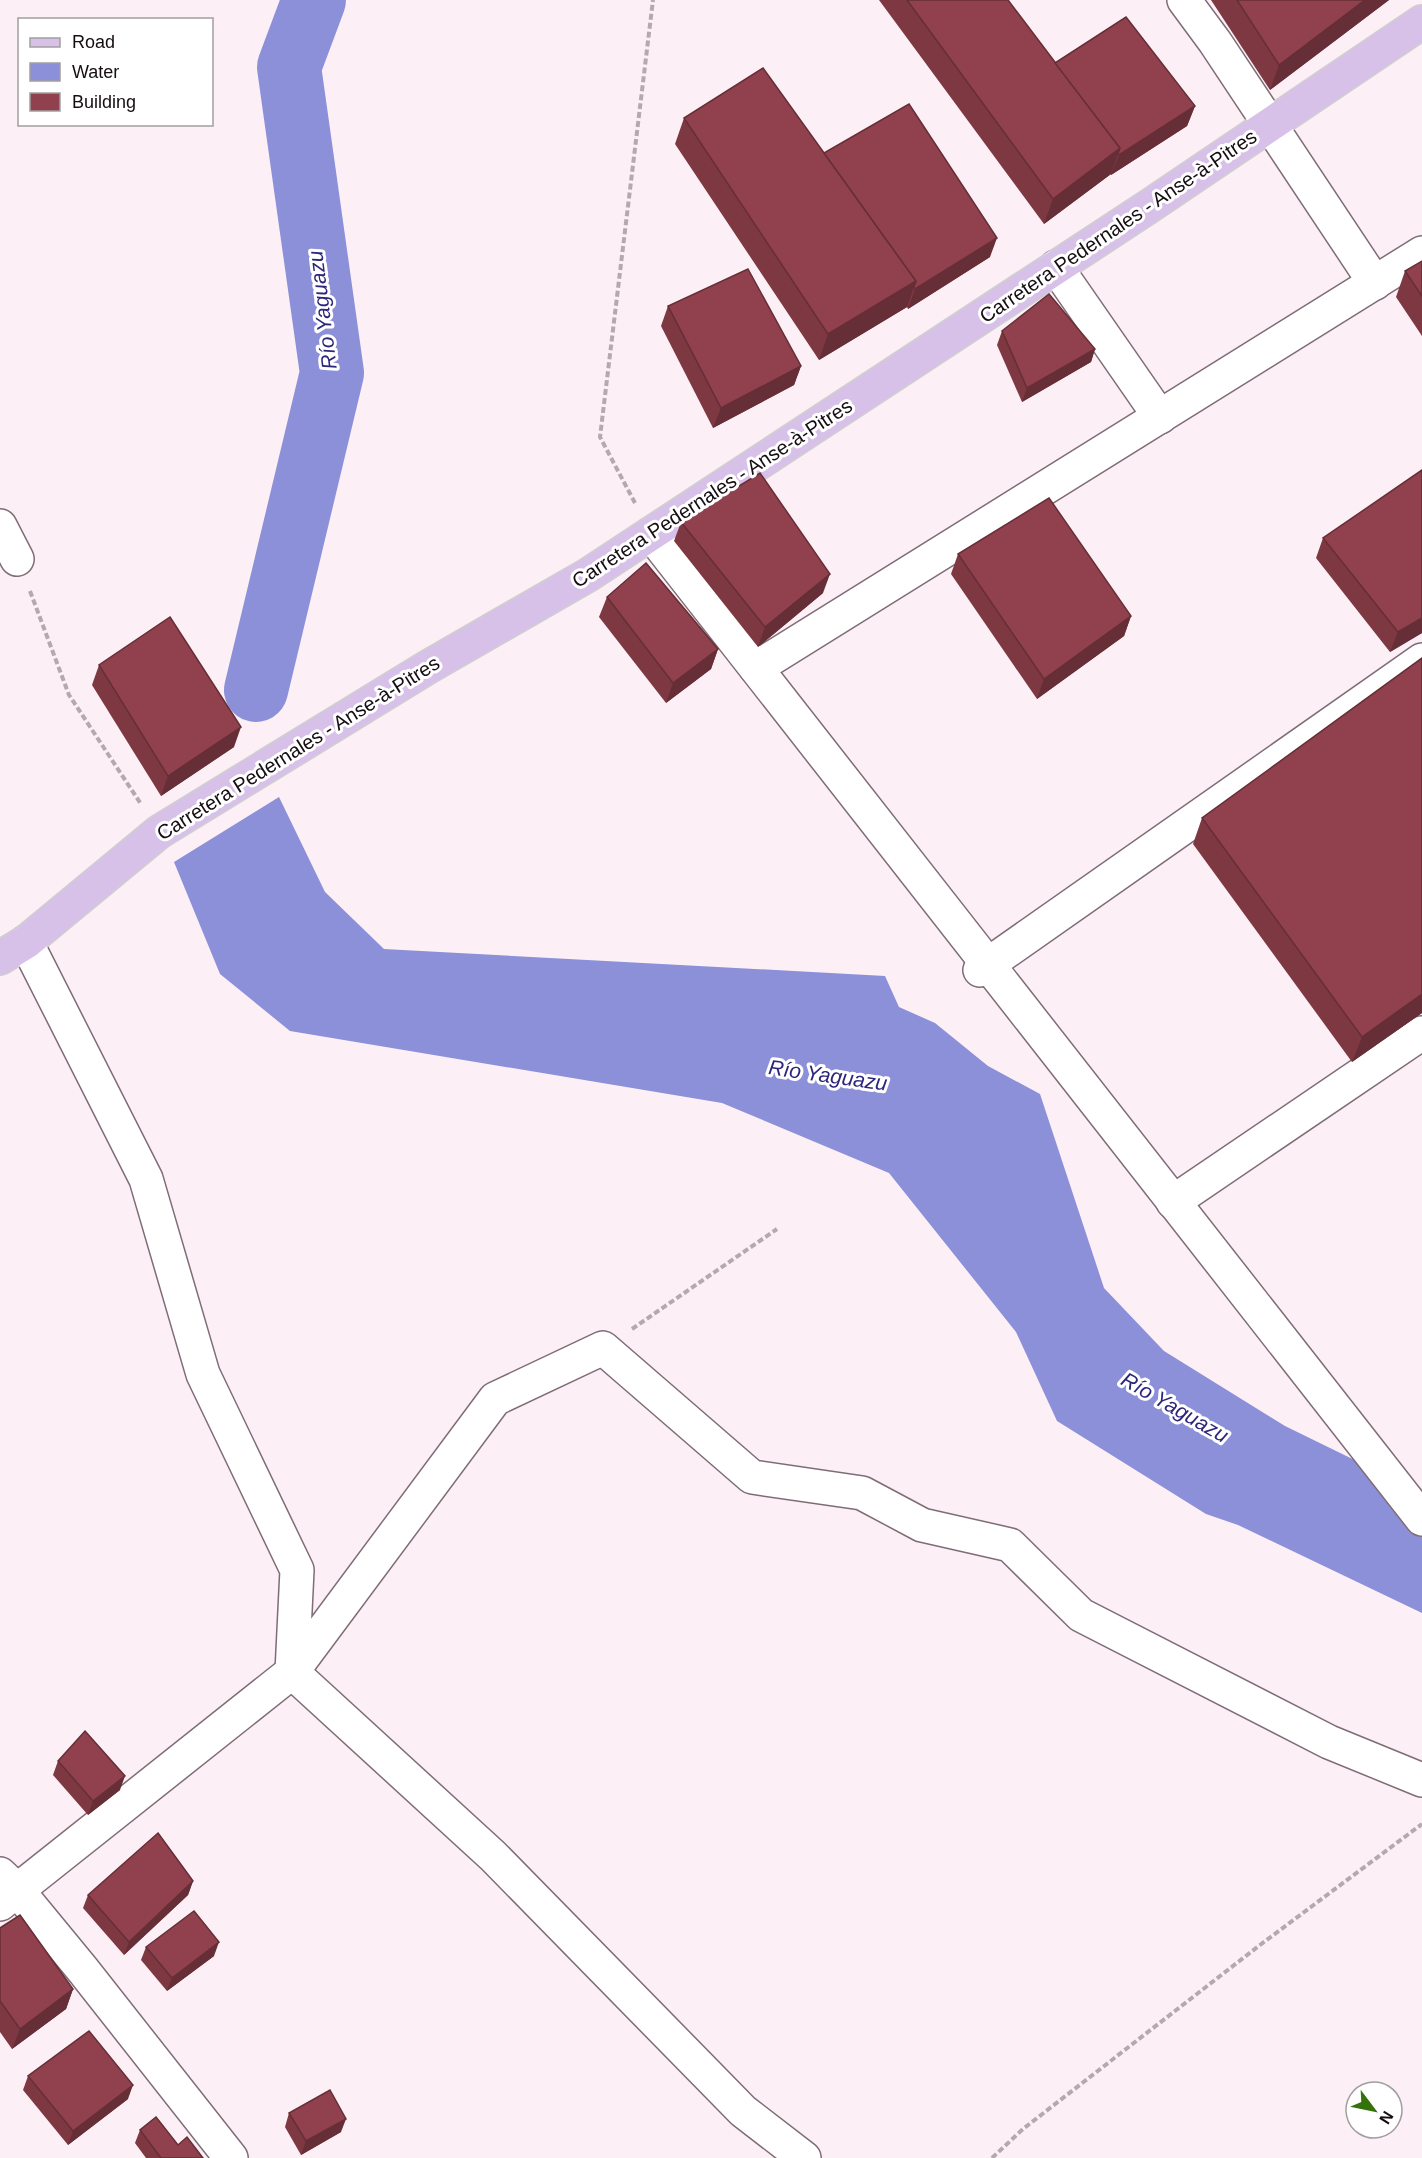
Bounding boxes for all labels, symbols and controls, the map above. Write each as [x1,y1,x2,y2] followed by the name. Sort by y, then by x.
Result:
[18,18,213,126] legend
[72,32,115,52] text: Road
[72,62,119,82] text: Water
[72,92,136,112] text: Building
[975,125,1261,327] street label: Carretera Pedernales - Anse-à-Pitres
[303,249,341,371] water label: Río Yaguazu
[568,394,856,592] street label: Carretera Pedernales - Anse-à-Pitres
[153,651,443,845] street label: Carretera Pedernales - Anse-à-Pitres
[767,1055,889,1095] water label: Río Yaguazu
[1118,1367,1233,1447] water label: Río Yaguazu
[1344,2080,1404,2140] north arrow
[1376,2108,1397,2127] text: N

